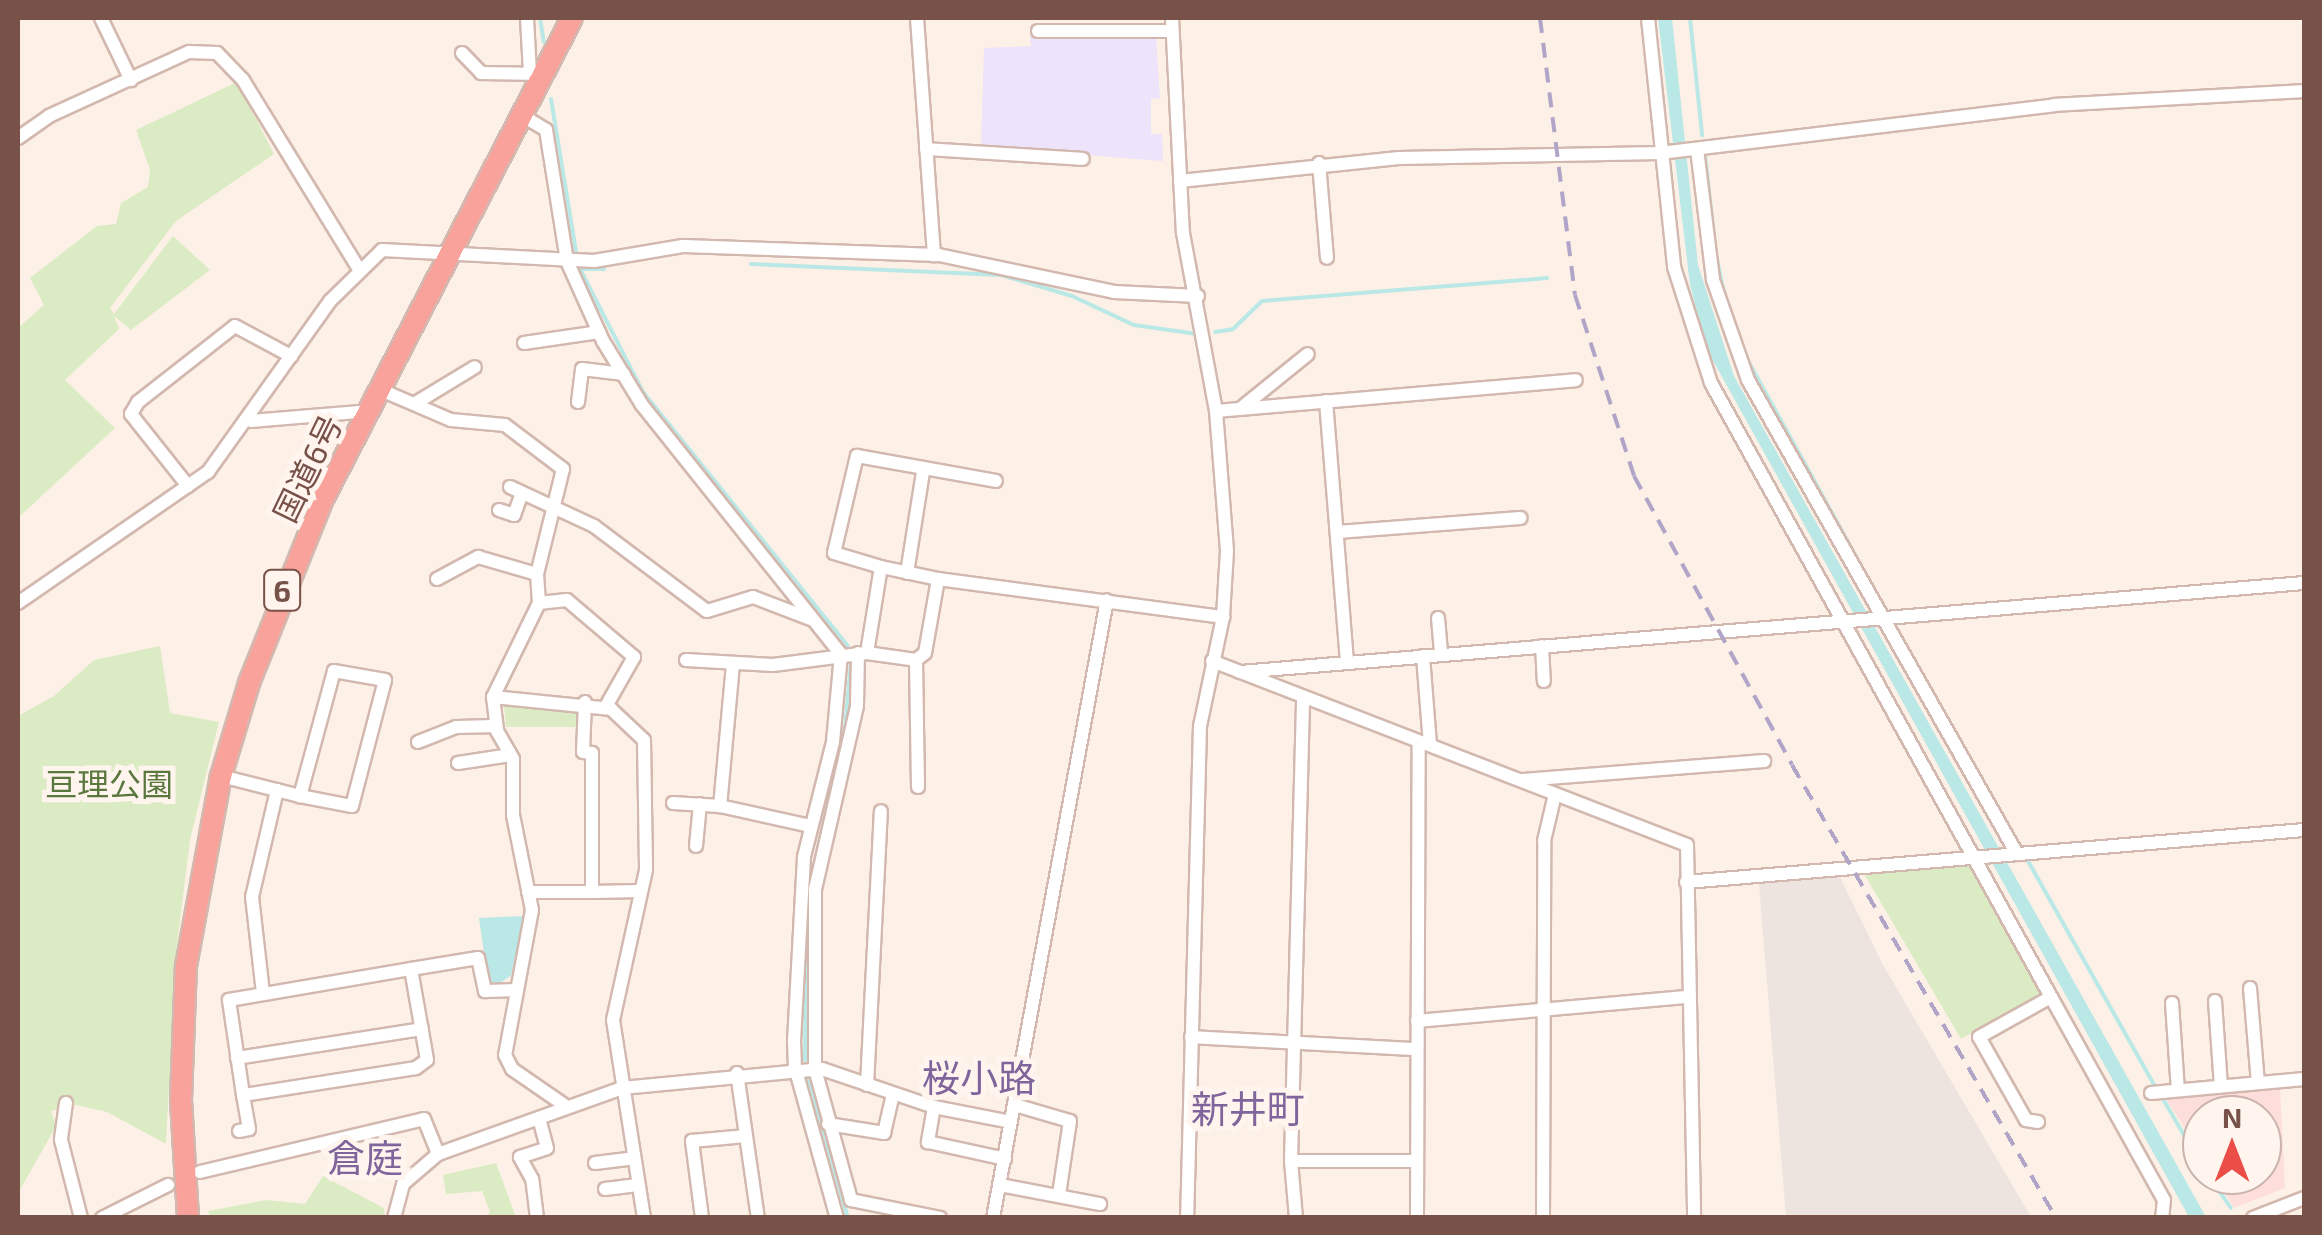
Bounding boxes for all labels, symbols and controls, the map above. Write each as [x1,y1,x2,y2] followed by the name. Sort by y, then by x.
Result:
[265,408,349,528] street label: 国道6号
[262,565,302,615] road number: 6
[45,764,173,802] park label: 亘理公園
[922,1055,1036,1101] district label: 桜小路
[1191,1086,1305,1132] district label: 新井町
[2182,1095,2282,1195] north arrow
[2222,1100,2242,1134] text: N
[327,1135,403,1181] district label: 倉庭

